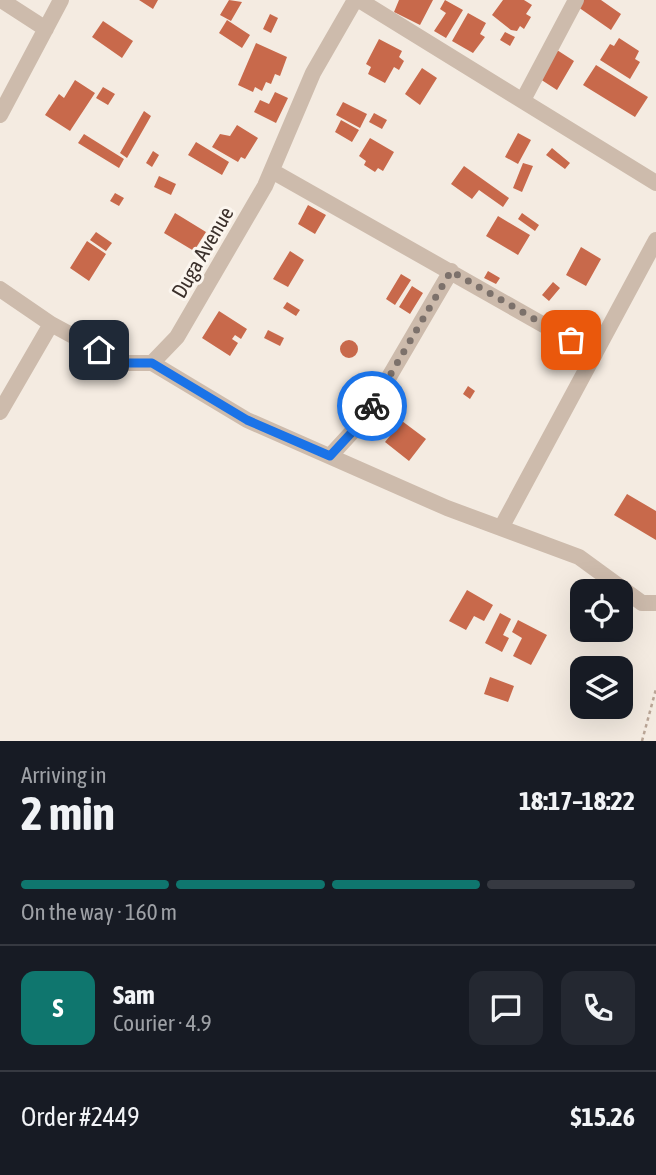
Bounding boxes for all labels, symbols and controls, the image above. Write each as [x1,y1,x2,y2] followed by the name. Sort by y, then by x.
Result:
[166,202,238,302] street label: Duga Avenue
[541,310,601,370] pin
[69,320,129,380] pin
[552,321,590,359] icon: bag
[80,331,118,369] icon: home
[337,371,407,441] courier
[353,387,391,425] icon: bike
[570,579,633,719] map controls
[570,579,633,642] button: locate
[570,656,633,719] button: layers
[21,762,107,788] text: Arriving in
[519,786,635,816] text: 18:17–18:22
[21,787,115,840] text: 2 min
[21,899,177,925] text: On the way · 160 m
[469,971,543,1045] button: chat
[561,971,635,1045] button: phone
[113,980,155,1010] text: Sam
[53,993,63,1023] text: S
[113,1010,212,1036] text: Courier · 4.9
[21,1102,140,1132] text: Order #2449
[571,1102,635,1132] text: $15.26

